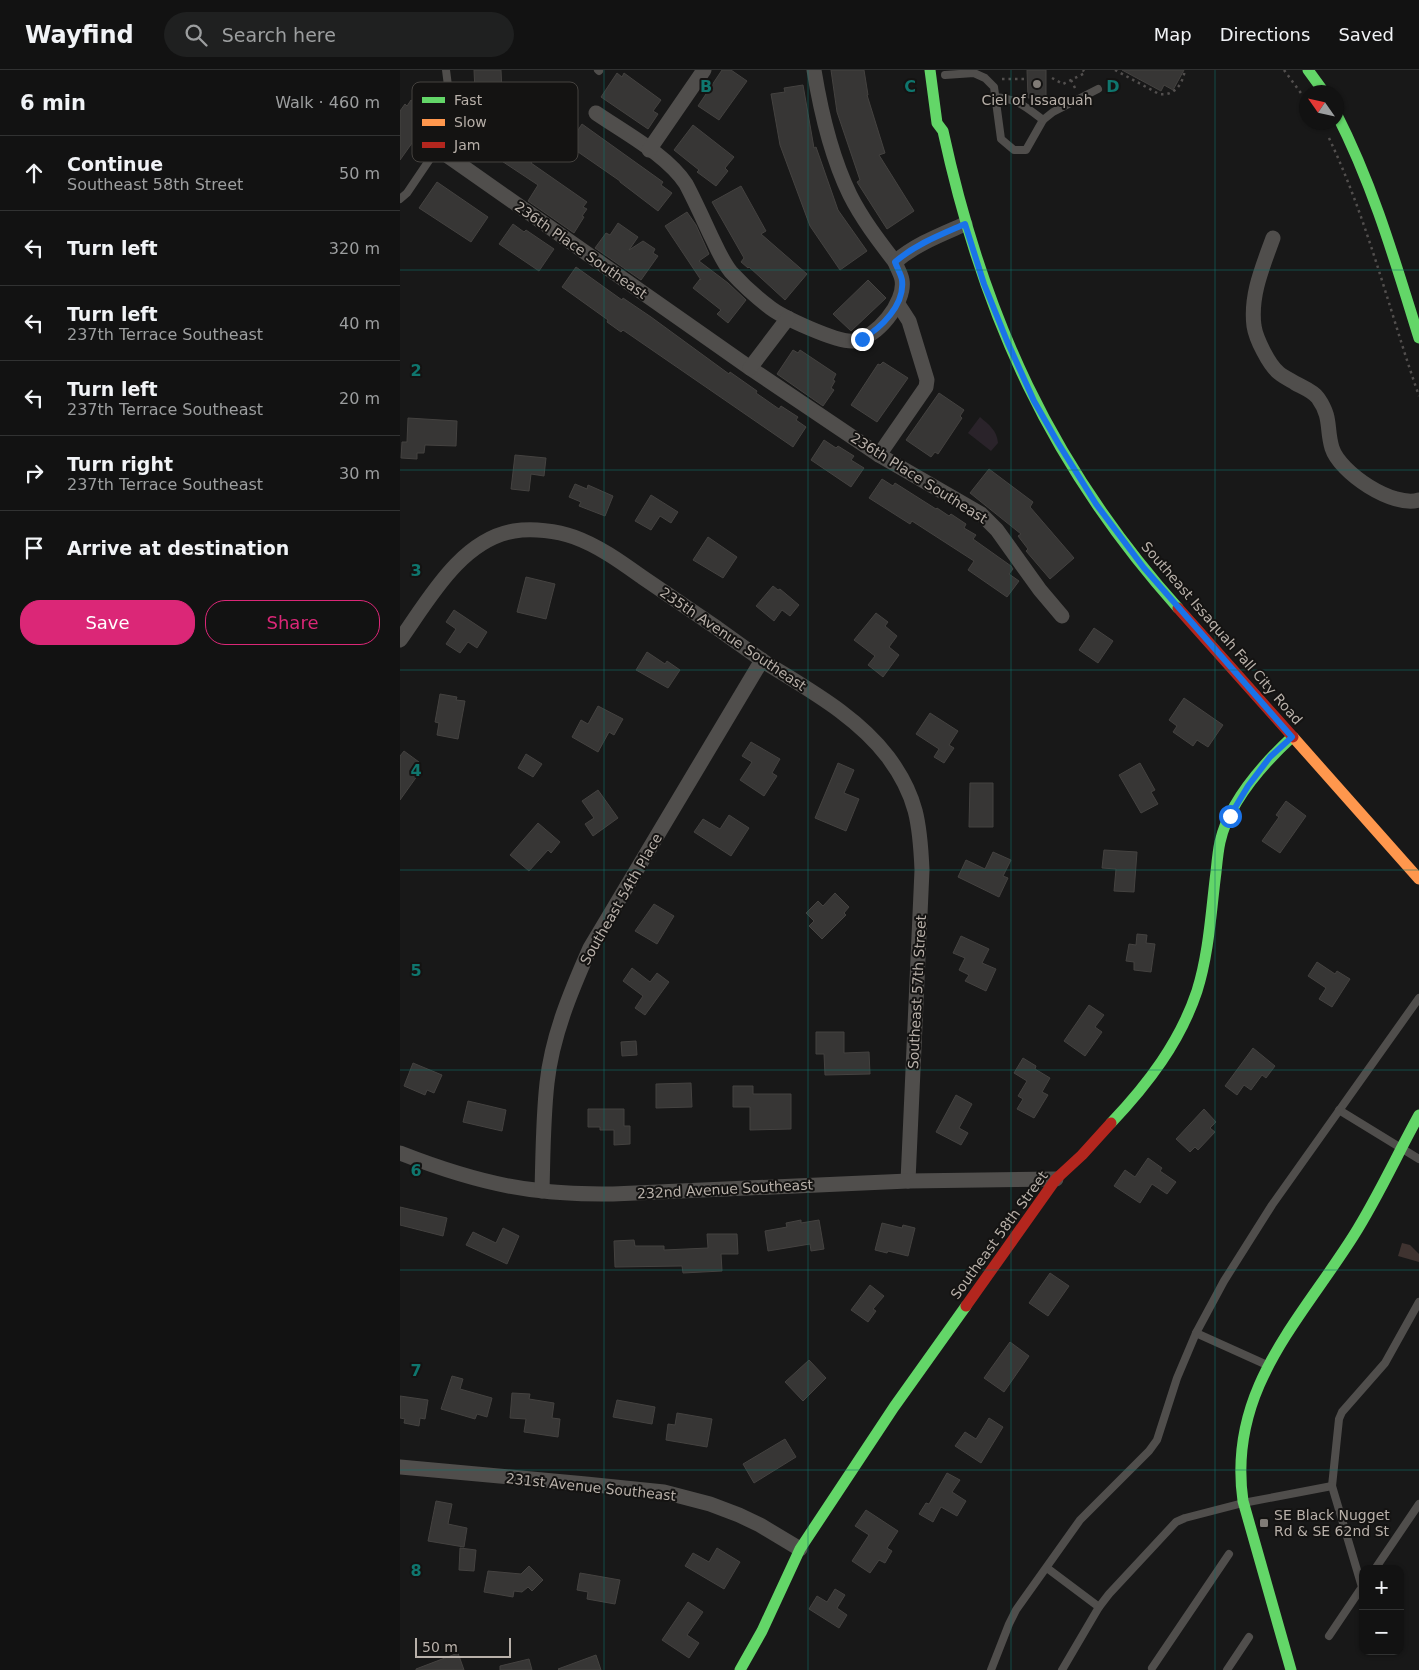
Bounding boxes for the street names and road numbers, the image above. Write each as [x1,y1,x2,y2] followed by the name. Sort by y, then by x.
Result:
[512,198,651,302] street label: 236th Place Southeast
[848,429,991,527] street label: 236th Place Southeast
[1138,538,1306,728] street label: Southeast Issaquah Fall City Road
[657,584,809,694] street label: 235th Avenue Southeast
[577,830,665,968] street label: Southeast 54th Place
[905,914,929,1069] street label: Southeast 57th Street
[947,1167,1051,1302] street label: Southeast 58th Street
[637,1176,814,1202] street label: 232nd Avenue Southeast
[505,1470,677,1504] street label: 231st Avenue Southeast

